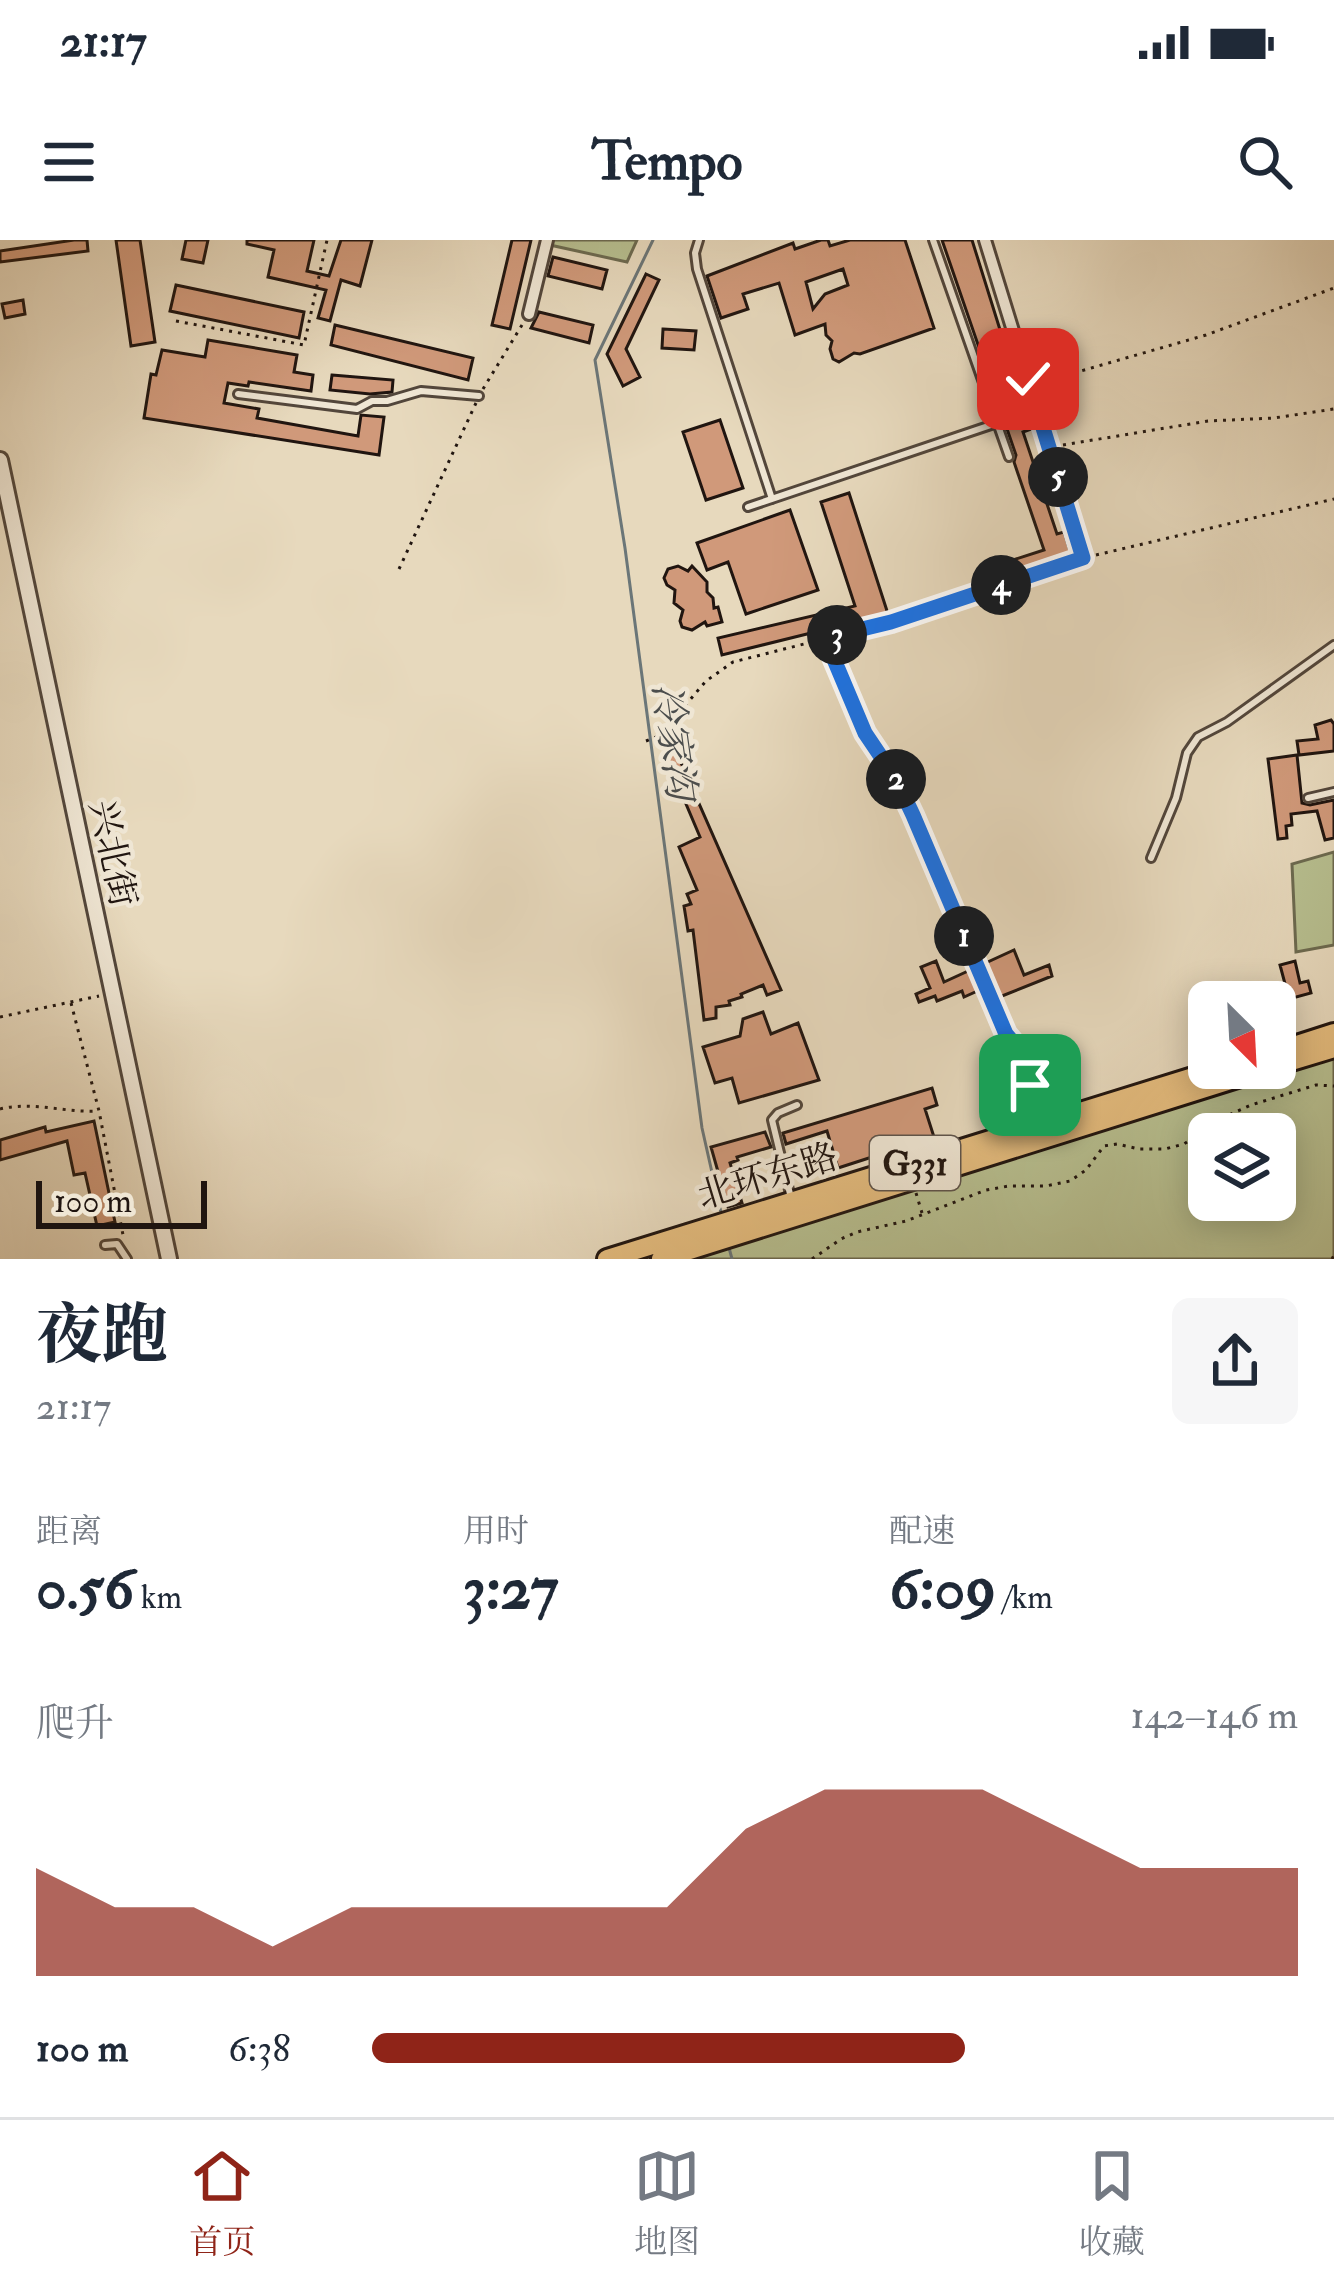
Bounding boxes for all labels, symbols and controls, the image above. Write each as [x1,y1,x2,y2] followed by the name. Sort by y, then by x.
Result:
[60,14,147,70] text: 21:17
[592,128,742,196] text: Tempo
[36,129,102,195] icon: menu
[1232,129,1298,195] icon: search
[977,328,1079,430] pin
[995,346,1061,412] icon: check
[1028,447,1088,507] pin: 5
[1051,456,1065,497] text: 5
[971,555,1031,615] pin: 4
[992,564,1010,605] text: 4
[807,605,867,665] pin: 3
[831,614,843,655] text: 3
[641,680,707,807] water label: 冷家沟
[866,749,926,809] pin: 2
[888,758,904,799] text: 2
[79,796,146,911] street label: 兴北街
[934,906,994,966] pin: 1
[958,915,970,956] text: 1
[1188,981,1296,1089] north arrow
[1188,981,1296,1221] map controls
[979,1034,1081,1136] pin
[997,1052,1063,1118] icon: arrive
[1188,1113,1296,1221] button: layers
[692,1134,843,1219] street label: 北环东路
[870,1136,960,1190] road number: G331
[36,1175,207,1228] scale bar
[54,1181,132,1222] text: 100 m
[36,1295,168,1378] text: 夜跑
[1172,1298,1298,1424] button: share
[36,1382,111,1431] text: 21:17
[36,1511,102,1552] text: 距离
[463,1511,529,1552] text: 用时
[889,1511,955,1552] text: 配速
[36,1552,134,1627] text: 0.56
[463,1552,558,1627] text: 3:27
[889,1552,996,1627] text: 6:09
[134,1577,182,1618] text: km
[996,1577,1053,1618] text: /km
[1130,1691,1298,1740] text: 142–146 m
[36,1699,114,1748] text: 爬升
[36,2024,128,2073] text: 100 m
[228,2024,291,2073] text: 6:38
[189,2143,255,2263] tab: 首页
[634,2143,700,2263] tab: 地图
[1079,2143,1145,2263] tab: 收藏

